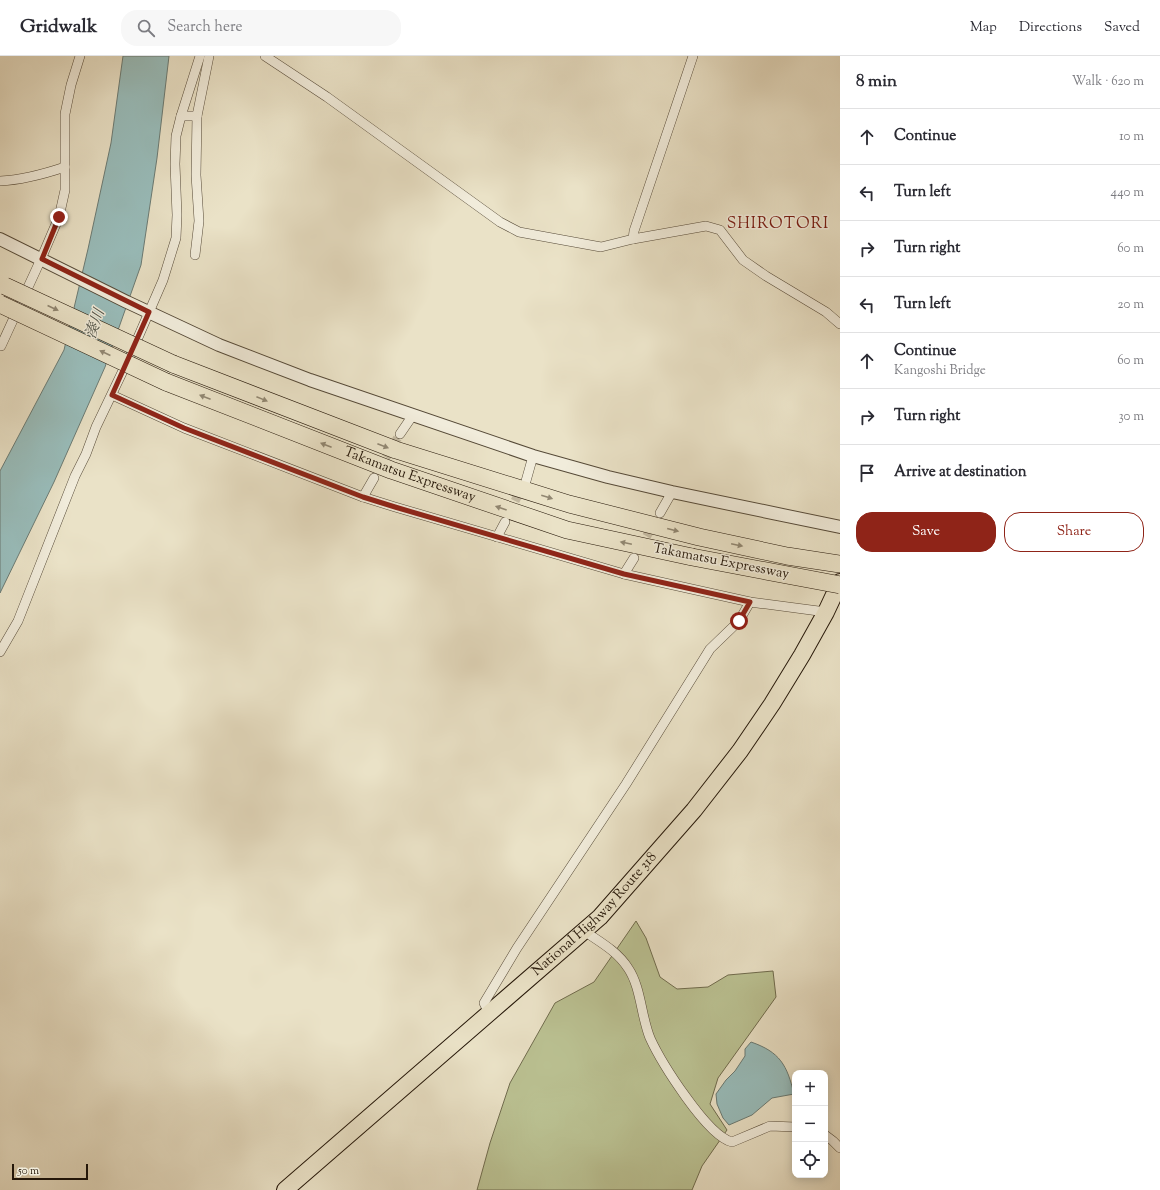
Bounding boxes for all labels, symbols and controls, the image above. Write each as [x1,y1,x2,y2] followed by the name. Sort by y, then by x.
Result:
[121,10,401,46] search box
[20,14,97,41] text: Gridwalk
[135,17,157,39] icon: search
[167,17,243,38] text: Search here
[970,18,997,38] text: Map
[1019,18,1082,38] text: Directions
[1104,18,1140,38] text: Saved
[856,70,897,94] text: 8 min
[1072,73,1144,91] text: Walk · 620 m
[856,126,878,148] icon: ahead
[894,126,956,147] text: Continue
[1119,128,1144,146] text: 10 m
[856,182,878,204] icon: left
[894,182,951,203] text: Turn left
[1111,184,1144,202] text: 440 m
[50,208,68,226] route end
[727,213,829,236] district label: SHIROTORI
[856,238,878,260] icon: right
[894,238,960,259] text: Turn right
[1117,240,1144,258] text: 60 m
[856,294,878,316] icon: left
[894,294,951,315] text: Turn left
[1118,296,1144,314] text: 20 m
[47,305,59,312] one-way arrow
[81,305,111,342] water label: 湊川
[894,341,956,362] text: Continue
[99,350,111,356] one-way arrow
[856,350,878,372] icon: ahead
[1117,352,1144,370] text: 60 m
[894,362,986,380] text: Kangoshi Bridge
[199,394,211,400] one-way arrow
[256,397,268,403] one-way arrow
[856,406,878,428] icon: right
[894,406,960,427] text: Turn right
[1118,408,1144,426] text: 30 m
[320,441,332,447] one-way arrow
[341,442,478,508] street label: Takamatsu Expressway
[378,443,390,449] one-way arrow
[856,462,878,484] icon: arrive
[894,462,1027,483] text: Arrive at destination
[542,494,554,500] one-way arrow
[495,505,507,511] one-way arrow
[856,512,996,552] button: Save
[1004,512,1144,552] button: Share
[667,528,679,534] one-way arrow
[651,539,791,585] street label: Takamatsu Expressway
[620,540,632,546] one-way arrow
[731,543,744,549] one-way arrow
[730,612,748,630] route start
[528,848,662,981] street label: National Highway Route 318
[792,1070,828,1178] map controls
[792,1070,828,1106] button: +
[792,1106,828,1142] button: −
[792,1142,828,1178] button: locate
[12,1162,88,1181] scale bar
[18,1163,39,1179] text: 50 m

